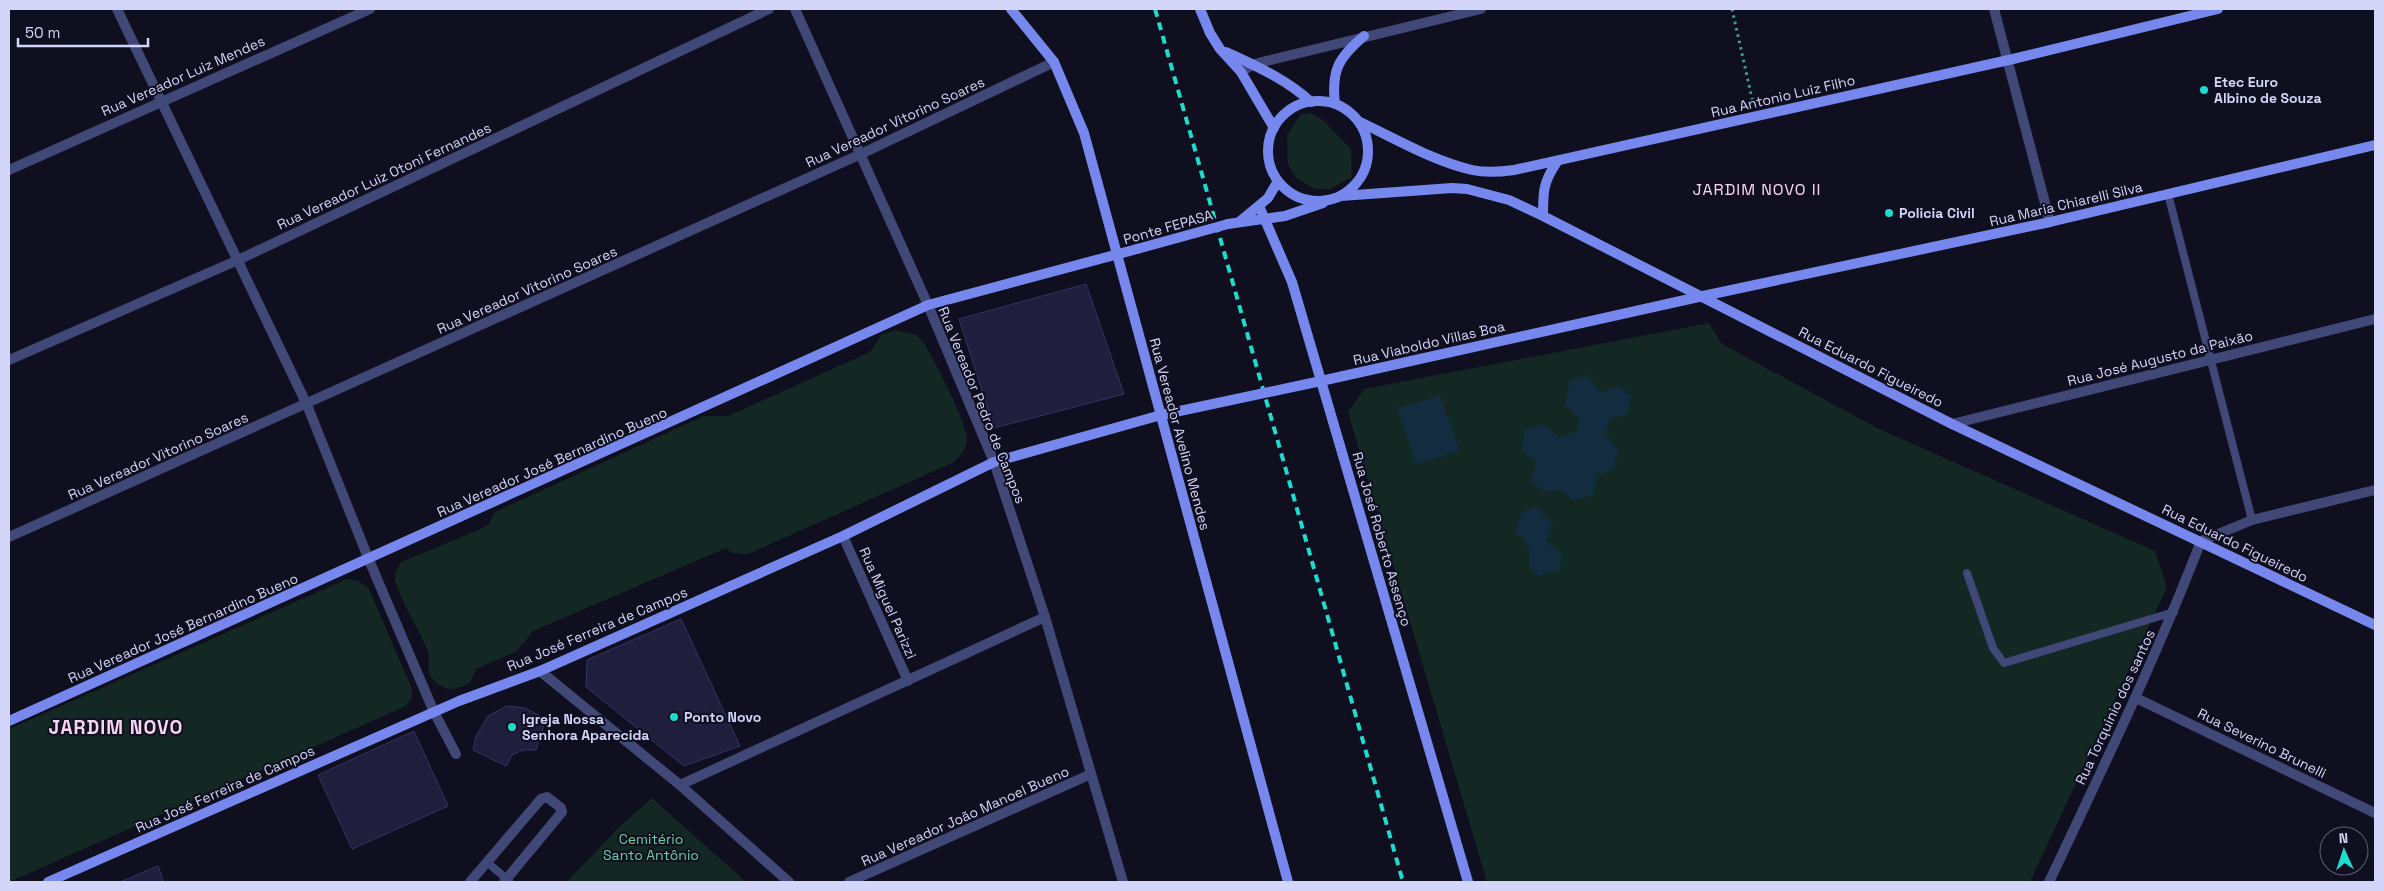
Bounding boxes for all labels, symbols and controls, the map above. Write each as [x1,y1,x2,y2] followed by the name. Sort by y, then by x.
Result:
[18,15,148,47] scale bar
[25,23,60,42] text: 50 m
[98,32,268,120] street label: Rua Vereador Luiz Mendes
[1709,71,1857,121] street label: Rua Antonio Luiz Filho
[803,73,987,171] street label: Rua Vereador Vitorino Soares
[2214,73,2322,107] place label: Etec Euro Albino de Souza
[2198,84,2210,96] marker: Etec Euro Albino de Souza
[274,118,494,234] street label: Rua Vereador Luiz Otoni Fernandes
[1988,178,2144,230] street label: Rua Maria Chiarelli Silva
[1692,179,1822,200] district label: JARDIM NOVO II
[1899,204,1975,222] place label: Policia Civil
[1121,206,1215,248] street label: Ponte FEPASA
[1883,207,1895,219] marker: Policia Civil
[434,242,620,338] street label: Rua Vereador Vitorino Soares
[934,304,1030,506] street label: Rua Vereador Pedro de Campos
[1351,317,1507,369] street label: Rua Viaboldo Villas Boa
[1796,323,1946,411] street label: Rua Eduardo Figueiredo
[2065,326,2255,390] street label: Rua José Augusto da Paixão
[1146,336,1214,532] street label: Rua Vereador Avelino Mendes
[434,403,670,521] street label: Rua Vereador José Bernardino Bueno
[65,408,251,504] street label: Rua Vereador Vitorino Soares
[1348,450,1416,628] street label: Rua José Roberto Assenço
[2159,500,2311,586] street label: Rua Eduardo Figueiredo
[855,544,921,662] street label: Rua Miguel Parizzi
[65,569,301,687] street label: Rua Vereador José Bernardino Bueno
[504,583,690,675] street label: Rua José Ferreira de Campos
[2071,627,2159,787] street label: Rua Torquinio dos santos
[2195,704,2329,782] street label: Rua Severino Brunelli
[684,708,761,726] place label: Ponto Novo
[522,710,649,744] place label: Igreja Nossa Senhora Aparecida
[668,711,680,723] marker: Ponto Novo
[49,715,183,740] district label: JARDIM NOVO
[506,721,518,733] marker: Igreja Nossa Senhora Aparecida
[133,741,317,837] street label: Rua José Ferreira de Campos
[858,762,1072,870] street label: Rua Vereador João Manoel Bueno
[2319,826,2369,876] north arrow
[2338,829,2348,847] text: N
[603,830,699,864] park label: Cemitério Santo Antônio

